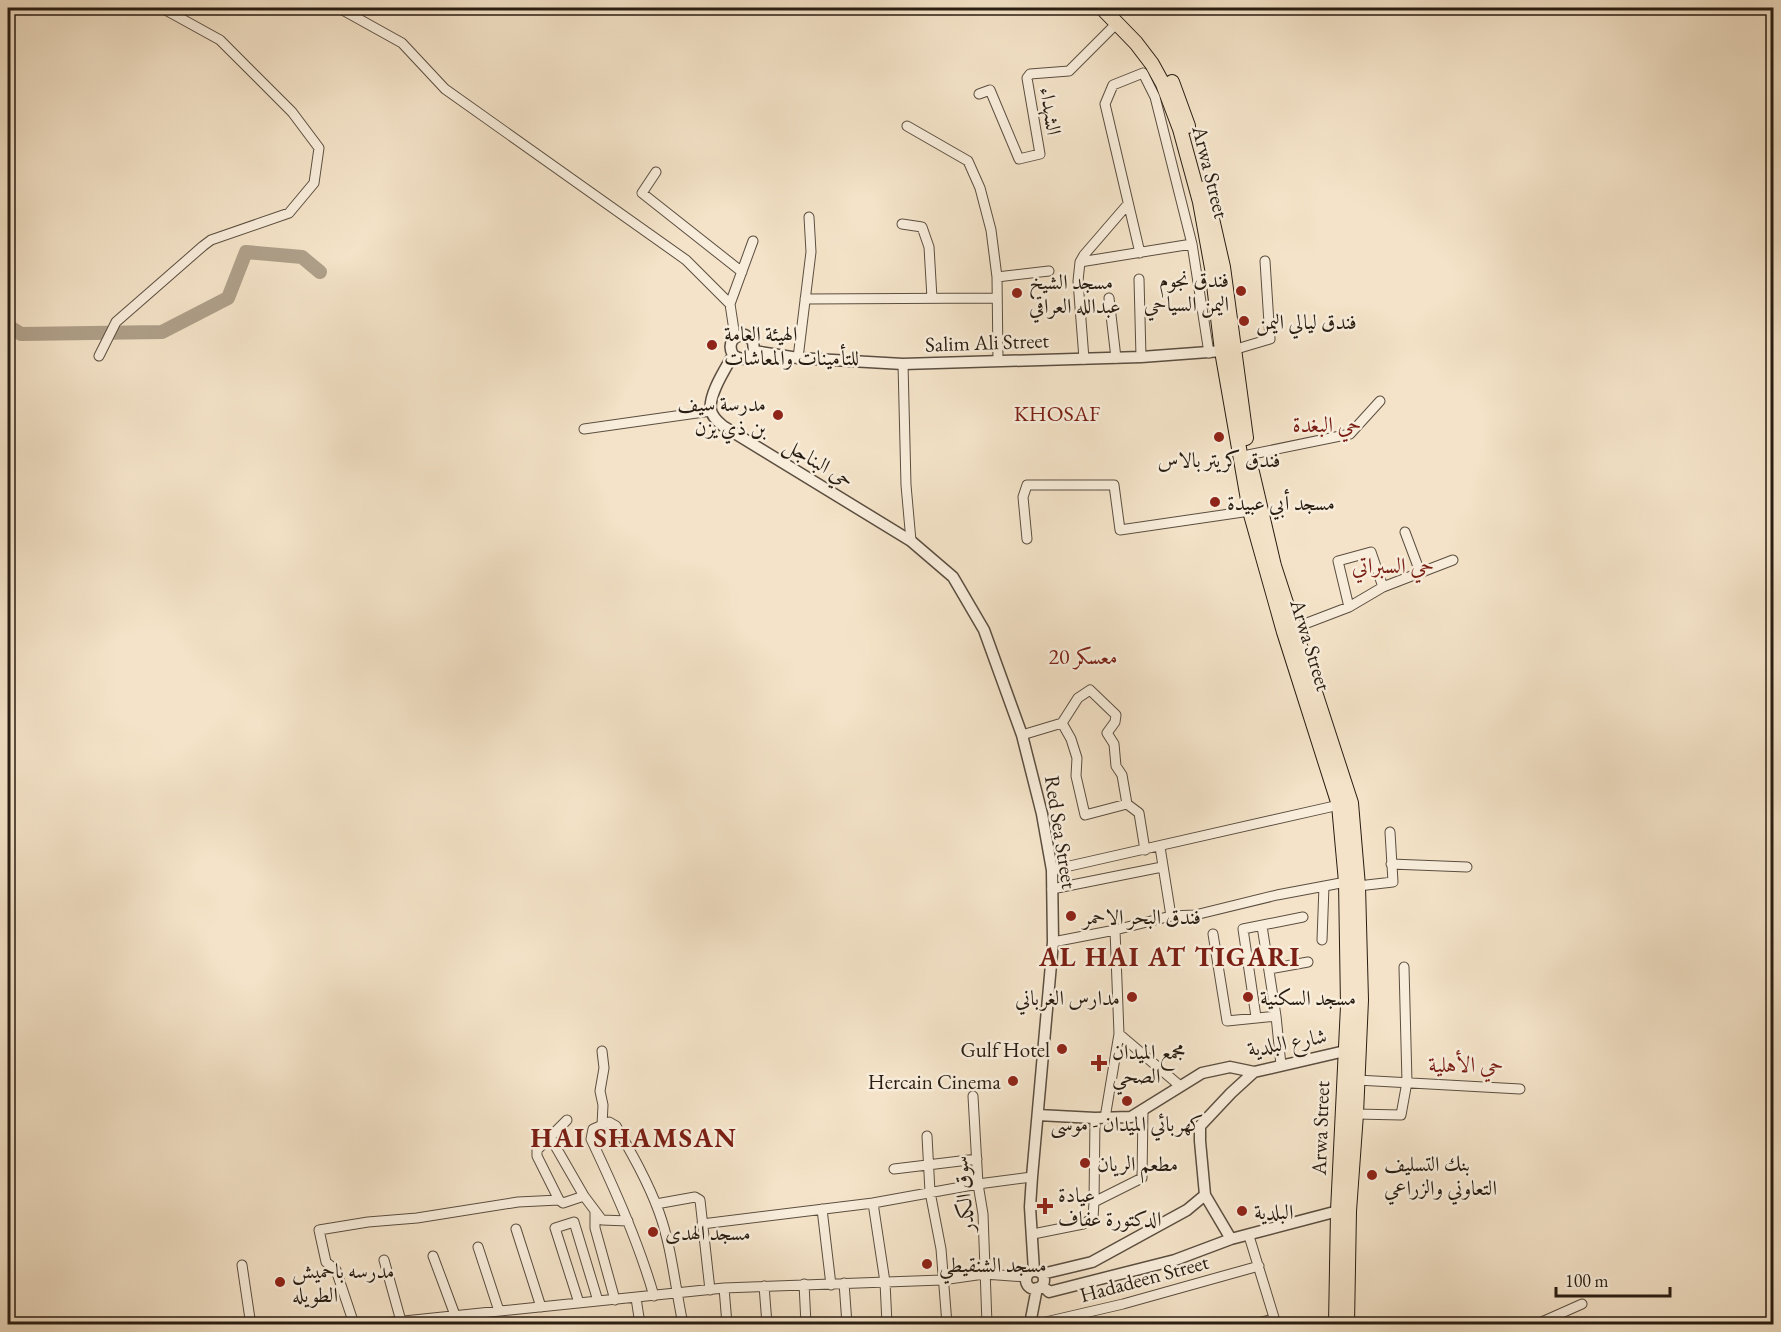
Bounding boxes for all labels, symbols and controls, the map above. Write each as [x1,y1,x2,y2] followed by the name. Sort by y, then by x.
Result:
[1033,85,1068,137] street label: الشهداء
[1186,122,1236,221] street label: Arwa Street
[1144,266,1229,321] place label: فندق نجوم اليمن السياحي
[1029,268,1121,323] place label: مسجد الشيخ عبدالله العراقي
[1234,284,1248,298] marker: فندق نجوم اليمن السياحي
[1010,286,1024,300] marker: مسجد الشيخ عبدالله العراقي
[1256,308,1357,339] place label: فندق ليالي اليمن
[1237,314,1251,328] marker: فندق ليالي اليمن
[724,320,859,371] place label: الهيئة العامة للتأمينات والمعاشات
[925,326,1050,358] street label: Salim Ali Street
[705,338,719,352] marker: الهيئة العامة للتأمينات والمعاشات
[677,390,766,444] place label: مدرسة سيف بن ذي يزن
[1014,399,1100,428] district label: KHOSAF
[771,408,785,422] marker: مدرسة سيف بن ذي يزن
[1293,410,1361,443] district label: حي البغدة
[1212,430,1226,444] marker: فندق كريتر بالاس
[777,431,859,497] street label: حي البناجل
[1158,446,1280,473] place label: فندق كريتر بالاس
[1227,488,1335,520] place label: مسجد أبي عبيدة
[1208,495,1222,509] marker: مسجد أبي عبيدة
[1352,551,1434,584] district label: حي السبراتي
[1284,595,1338,694] street label: Arwa Street
[1048,642,1118,671] district label: معسكر 20
[1039,773,1083,891] street label: Red Sea Street
[1081,903,1201,930] place label: فندق البحر الاحمر
[1064,909,1078,923] marker: فندق البحر الاحمر
[1038,939,1301,974] district label: AL HAI AT TIGARI
[1015,984,1120,1015] place label: مدارس الغرباني
[1260,984,1356,1011] place label: مسجد السكنية
[1125,990,1139,1004] marker: مدارس الغرباني
[1241,990,1255,1004] marker: مسجد السكنية
[1245,1022,1330,1067] street label: شارع البلدية
[960,1036,1050,1063] place label: Gulf Hotel
[1112,1038,1186,1096] place label: مجمع الميدان الصحي
[1055,1042,1069,1056] marker: Gulf Hotel
[1428,1049,1504,1083] district label: حي الأهلية
[1090,1054,1108,1072] marker: مجمع الميدان الصحي
[868,1068,1002,1095] place label: Hercain Cinema
[1006,1074,1020,1088] marker: Hercain Cinema
[1305,1080,1335,1177] street label: Arwa Street
[1120,1094,1134,1108] marker: كهربائي الميدان - موسى
[1050,1110,1204,1141] place label: كهربائي الميدان - موسى
[531,1120,737,1155] district label: HAI SHAMSAN
[1097,1150,1178,1184] place label: مطعم الريان
[1384,1150,1497,1205] place label: بنك التسليف التعاوني والزراعي
[946,1155,980,1235] street label: سوق الكدر
[1078,1156,1092,1170] marker: مطعم الريان
[1365,1168,1379,1182] marker: بنك التسليف التعاوني والزراعي
[1058,1181,1162,1232] place label: عيادة الدكتورة عفاف
[1036,1197,1054,1215] marker: عيادة الدكتورة عفاف
[1254,1198,1293,1225] place label: البلدية
[1235,1204,1249,1218] marker: البلدية
[665,1219,751,1246] place label: مسجد الهدى
[646,1225,660,1239] marker: مسجد الهدى
[1076,1248,1212,1308] street label: Hadadeen Street
[939,1251,1047,1285] place label: مسجد الشنقيطي
[292,1257,394,1308] place label: مدرسه باحميش الطويله
[920,1257,934,1271] marker: مسجد الشنقيطي
[1556,1260,1670,1298] scale bar
[1565,1269,1609,1292] text: 100 m
[273,1275,287,1289] marker: مدرسه باحميش الطويله

